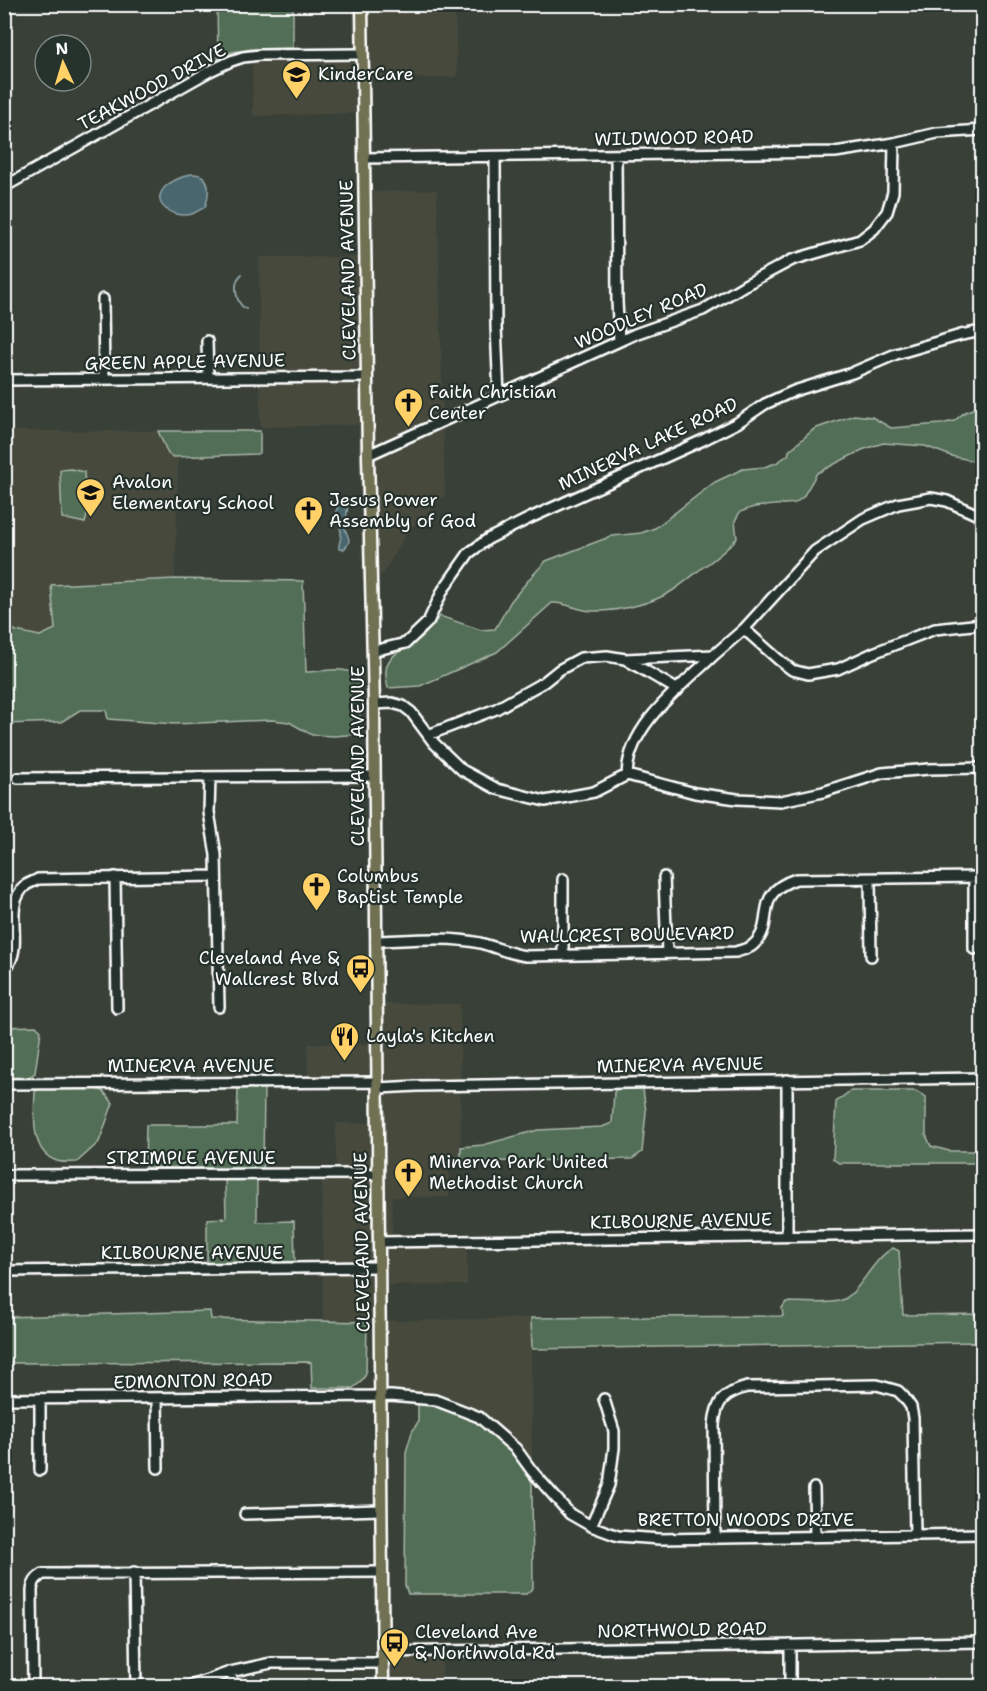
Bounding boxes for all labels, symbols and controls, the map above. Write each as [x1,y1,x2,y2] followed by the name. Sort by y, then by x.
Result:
[33,33,93,93] north arrow
[55,38,69,59] text: N
[74,38,230,136] street label: TEAKWOOD DRIVE
[281,58,313,100] school or university icon: KinderCare
[318,62,414,86] place label: KinderCare
[594,125,754,151] street label: WILDWOOD ROAD
[334,180,362,360] street label: CLEVELAND AVENUE
[571,277,711,355] street label: WOODLEY ROAD
[85,348,285,376] street label: GREEN APPLE AVENUE
[429,380,557,425] place label: Faith Christian Center
[392,386,424,428] church icon: Faith Christian Center
[554,392,742,496] street label: MINERVA LAKE ROAD
[112,470,275,515] place label: Avalon Elementary School
[75,476,107,518] school or university icon: Avalon Elementary School
[329,488,476,533] place label: Jesus Power Assembly of God
[292,494,324,536] church icon: Jesus Power Assembly of God
[346,666,370,846] street label: CLEVELAND AVENUE
[337,864,463,909] place label: Columbus Baptist Temple
[300,870,332,912] church icon: Columbus Baptist Temple
[520,921,735,949] street label: WALLCREST BOULEVARD
[199,946,340,991] place label: Cleveland Ave & Wallcrest Blvd
[344,952,376,994] bus stop icon: Cleveland Ave & Wallcrest Blvd
[329,1020,361,1062] restaurant icon: Layla's Kitchen
[366,1024,495,1048] place label: Layla's Kitchen
[596,1052,764,1078] street label: MINERVA AVENUE
[108,1054,274,1078] street label: MINERVA AVENUE
[106,1146,276,1170] street label: STRIMPLE AVENUE
[429,1150,608,1195] place label: Minerva Park United Methodist Church
[348,1152,376,1332] street label: CLEVELAND AVENUE
[392,1156,424,1198] church icon: Minerva Park United Methodist Church
[590,1207,772,1235] street label: KILBOURNE AVENUE
[101,1241,283,1265] street label: KILBOURNE AVENUE
[113,1368,273,1394] street label: EDMONTON ROAD
[638,1508,854,1532] street label: BRETTON WOODS DRIVE
[597,1617,767,1643] street label: NORTHWOLD ROAD
[415,1620,555,1665] place label: Cleveland Ave & Northwold Rd
[378,1626,410,1668] bus stop icon: Cleveland Ave & Northwold Rd

